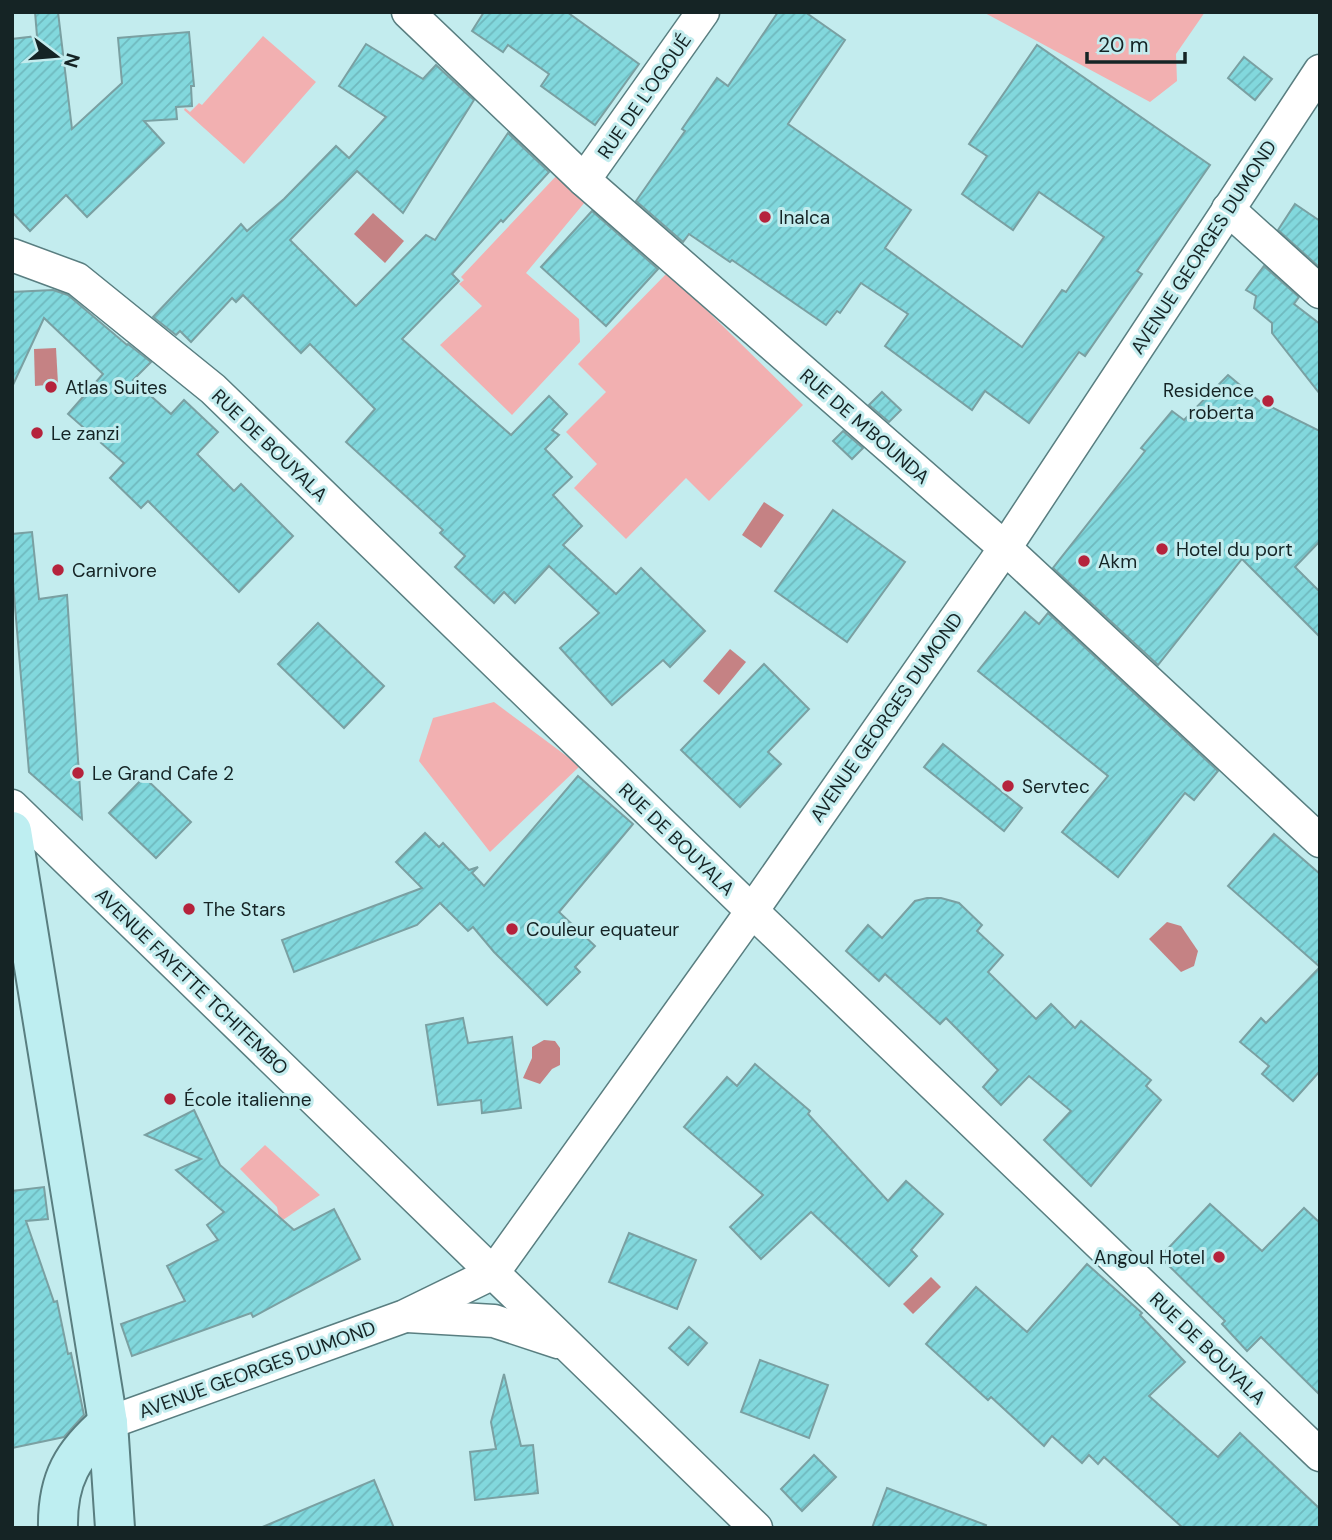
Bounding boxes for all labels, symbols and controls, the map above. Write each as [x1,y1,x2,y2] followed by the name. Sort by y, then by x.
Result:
[21,21,91,91] north arrow
[1087,21,1185,65] scale bar
[592,29,697,164] street label: RUE DE L'OGOUÉ
[1098,31,1149,59] text: 20 m
[58,50,86,71] text: N
[1125,135,1282,359] street label: AVENUE GEORGES DUMOND
[779,205,830,230] place label: Inalca
[757,209,773,225] marker: Inalca
[795,363,935,490] street label: RUE DE M'BOUNDA
[65,375,167,400] place label: Atlas Suites
[1163,378,1254,425] place label: Residence roberta
[43,379,59,395] marker: Atlas Suites
[206,384,333,507] street label: RUE DE BOUYALA
[1260,393,1276,409] marker: Residence roberta
[51,421,120,446] place label: Le zanzi
[29,425,45,441] marker: Le zanzi
[1176,537,1293,562] place label: Hotel du port
[1154,541,1170,557] marker: Hotel du port
[1098,549,1137,574] place label: Akm
[1076,553,1092,569] marker: Akm
[72,558,157,583] place label: Carnivore
[50,562,66,578] marker: Carnivore
[804,608,968,827] street label: AVENUE GEORGES DUMOND
[92,761,234,786] place label: Le Grand Cafe 2
[70,765,86,781] marker: Le Grand Cafe 2
[1022,774,1090,799] place label: Servtec
[613,778,740,901] street label: RUE DE BOUYALA
[1000,778,1016,794] marker: Servtec
[90,882,293,1080] street label: AVENUE FAYETTE TCHITEMBO
[203,897,286,922] place label: The Stars
[181,901,197,917] marker: The Stars
[526,917,679,942] place label: Couleur equateur
[504,921,520,937] marker: Couleur equateur
[184,1087,312,1112] place label: École italienne
[162,1091,178,1107] marker: École italienne
[1094,1245,1205,1270] place label: Angoul Hotel
[1211,1249,1227,1265] marker: Angoul Hotel
[1144,1287,1271,1410] street label: RUE DE BOUYALA
[135,1315,379,1424] street label: AVENUE GEORGES DUMOND

